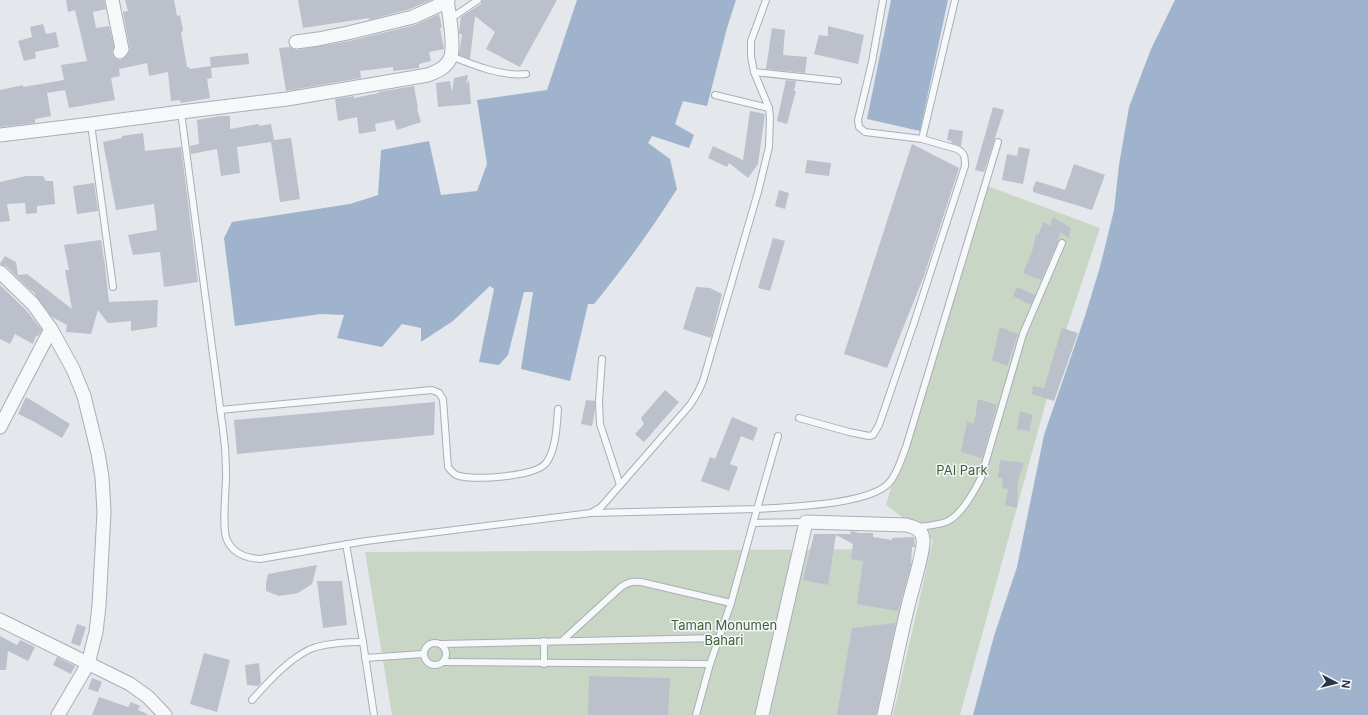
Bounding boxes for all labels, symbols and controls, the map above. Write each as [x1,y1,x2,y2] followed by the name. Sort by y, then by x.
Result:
[936,462,988,478] park label: PAI Park
[671,617,777,648] park label: Taman Monumen Bahari
[1316,663,1356,703] north arrow
[1338,679,1353,689] text: N

